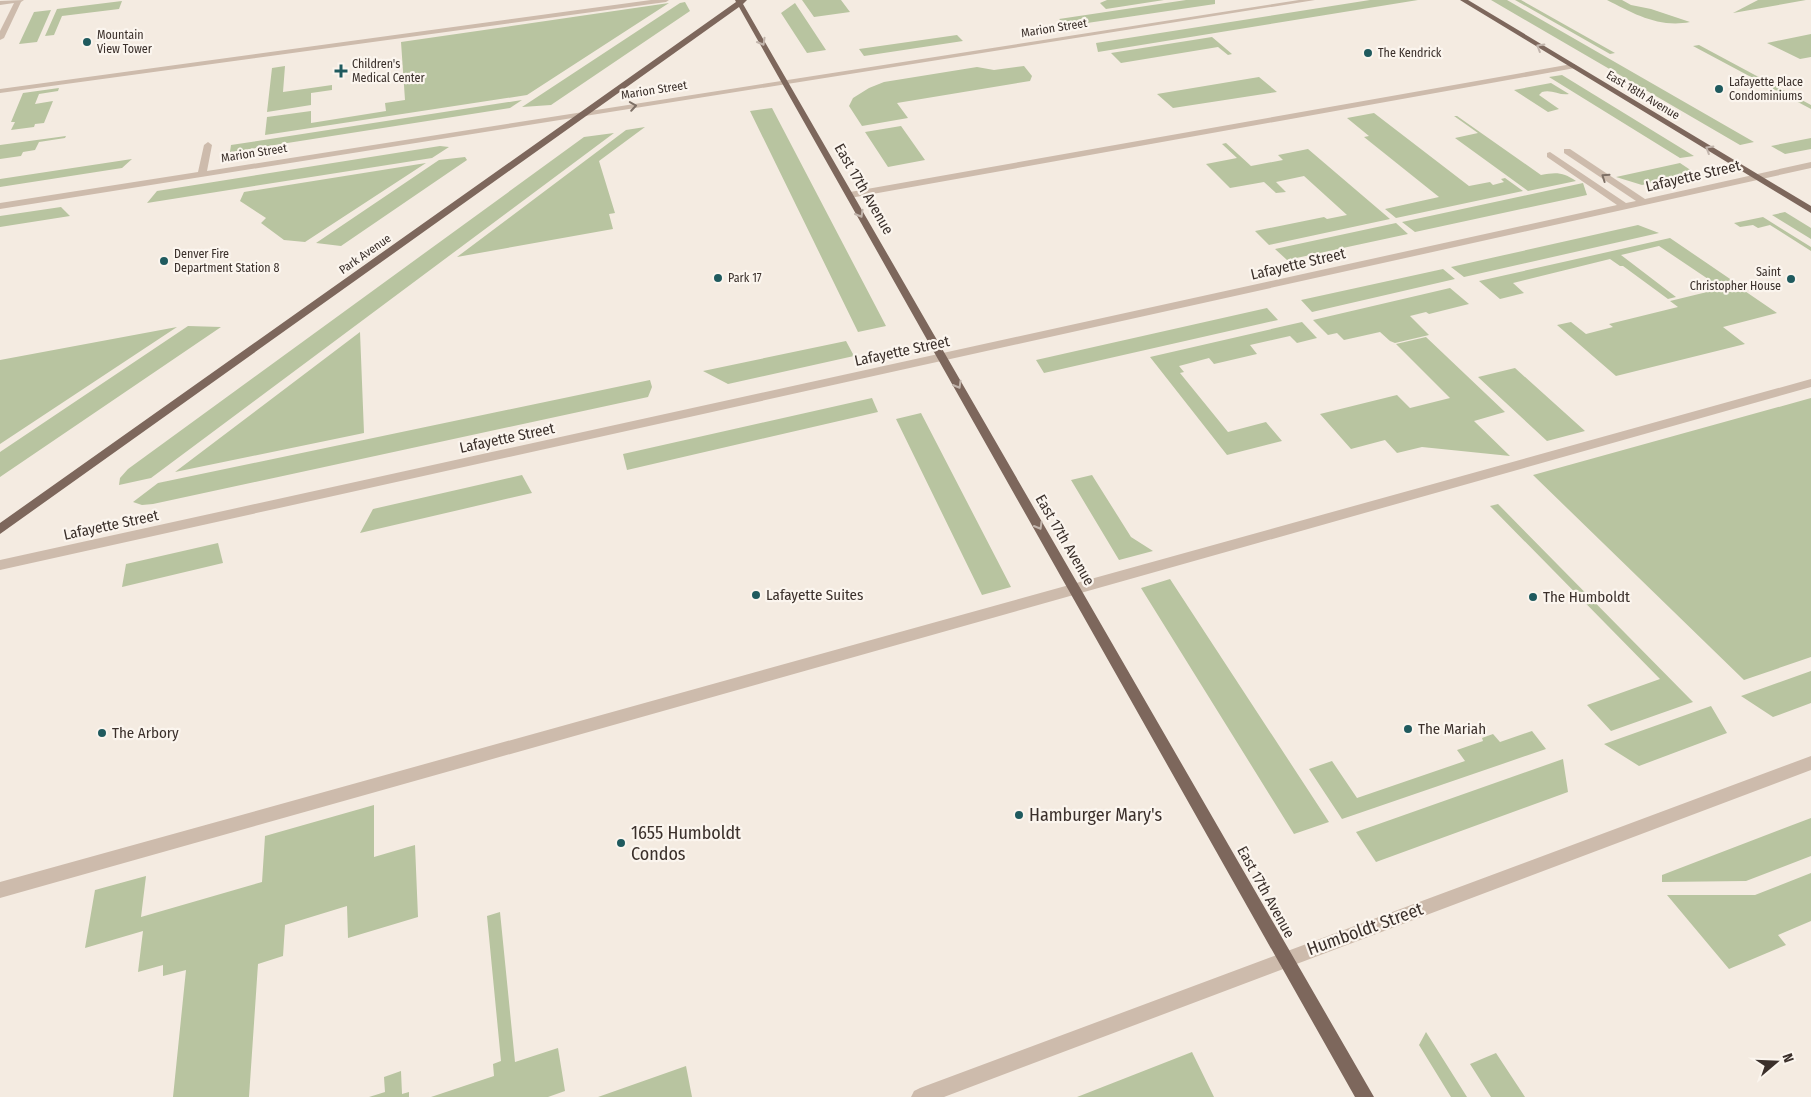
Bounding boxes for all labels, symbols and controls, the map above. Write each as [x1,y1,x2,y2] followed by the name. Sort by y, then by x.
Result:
[1020,16,1088,40] street label: Marion Street
[97,28,153,56] place label: Mountain View Tower
[81,36,93,48] marker: Mountain View Tower
[756,37,766,46] one-way arrow
[1537,43,1546,53] one-way arrow
[1378,46,1442,60] place label: The Kendrick
[1362,47,1374,59] marker: The Kendrick
[352,57,425,85] place label: Children's Medical Center
[334,64,348,78] marker: Children's Medical Center
[1604,68,1682,122] street label: East 18th Avenue
[1729,75,1803,103] place label: Lafayette Place Condominiums
[620,78,688,102] street label: Marion Street
[1713,83,1725,95] marker: Lafayette Place Condominiums
[629,102,637,112] one-way arrow
[831,140,897,238] street label: East 17th Avenue
[220,141,288,165] street label: Marion Street
[1706,145,1715,155] one-way arrow
[1644,156,1742,196] street label: Lafayette Street
[1602,174,1611,183] one-way arrow
[854,208,864,217] one-way arrow
[336,231,394,277] street label: Park Avenue
[1249,244,1347,284] street label: Lafayette Street
[174,247,279,275] place label: Denver Fire Department Station 8
[158,255,170,267] marker: Denver Fire Department Station 8
[1690,265,1781,293] place label: Saint Christopher House
[728,271,762,285] place label: Park 17
[712,272,724,284] marker: Park 17
[1785,273,1797,285] marker: Saint Christopher House
[853,332,951,370] street label: Lafayette Street
[952,380,962,389] one-way arrow
[458,419,556,457] street label: Lafayette Street
[1032,491,1098,589] street label: East 17th Avenue
[62,506,160,544] street label: Lafayette Street
[1032,521,1042,530] one-way arrow
[766,586,863,604] place label: Lafayette Suites
[1543,588,1630,606] place label: The Humboldt
[750,589,762,601] marker: Lafayette Suites
[1527,591,1539,603] marker: The Humboldt
[1418,720,1486,738] place label: The Mariah
[1402,723,1414,735] marker: The Mariah
[112,724,179,742] place label: The Arbory
[96,727,108,739] marker: The Arbory
[1029,804,1163,826] place label: Hamburger Mary's
[1013,809,1025,821] marker: Hamburger Mary's
[631,822,741,865] place label: 1655 Humboldt Condos
[615,837,627,849] marker: 1655 Humboldt Condos
[1233,843,1299,941] street label: East 17th Avenue
[1304,898,1426,960] street label: Humboldt Street
[1751,1037,1801,1087] north arrow
[1778,1051,1797,1065] text: N

